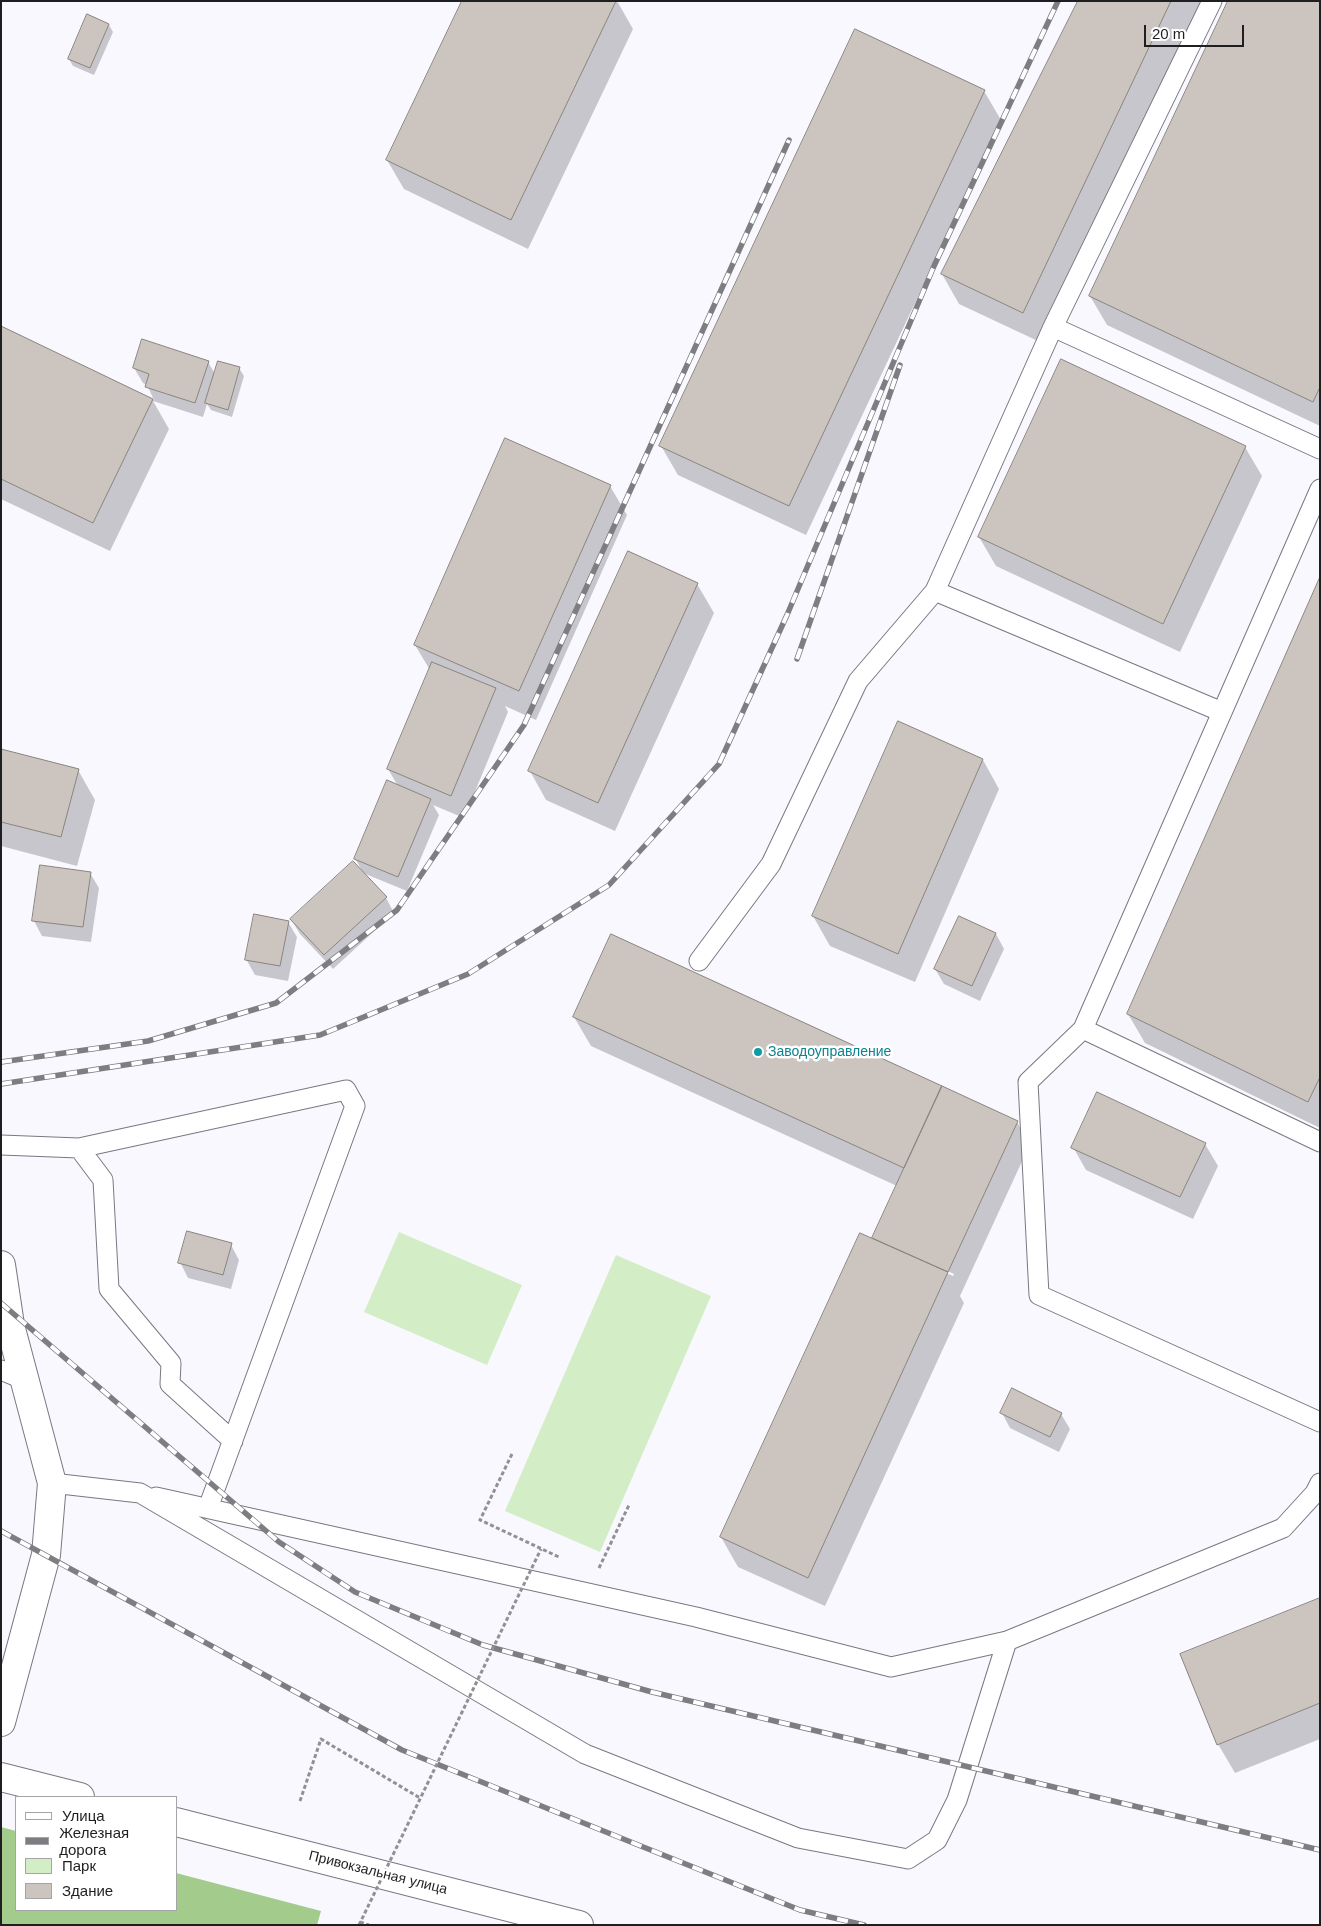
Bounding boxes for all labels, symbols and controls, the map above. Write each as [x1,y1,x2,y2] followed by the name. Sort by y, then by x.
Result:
[1146,15,1246,47] scale bar
[1152,25,1185,42] text: 20 m
[768,1044,891,1060] place label: Заводоуправление
[752,1046,764,1058] marker: Заводоуправление
[15,1796,178,1911] legend
[62,1807,105,1824] text: Улица
[59,1824,129,1858] text: Железная дорога
[307,1848,449,1898] street label: Привокзальная улица
[62,1857,96,1874] text: Парк
[62,1882,113,1899] text: Здание

